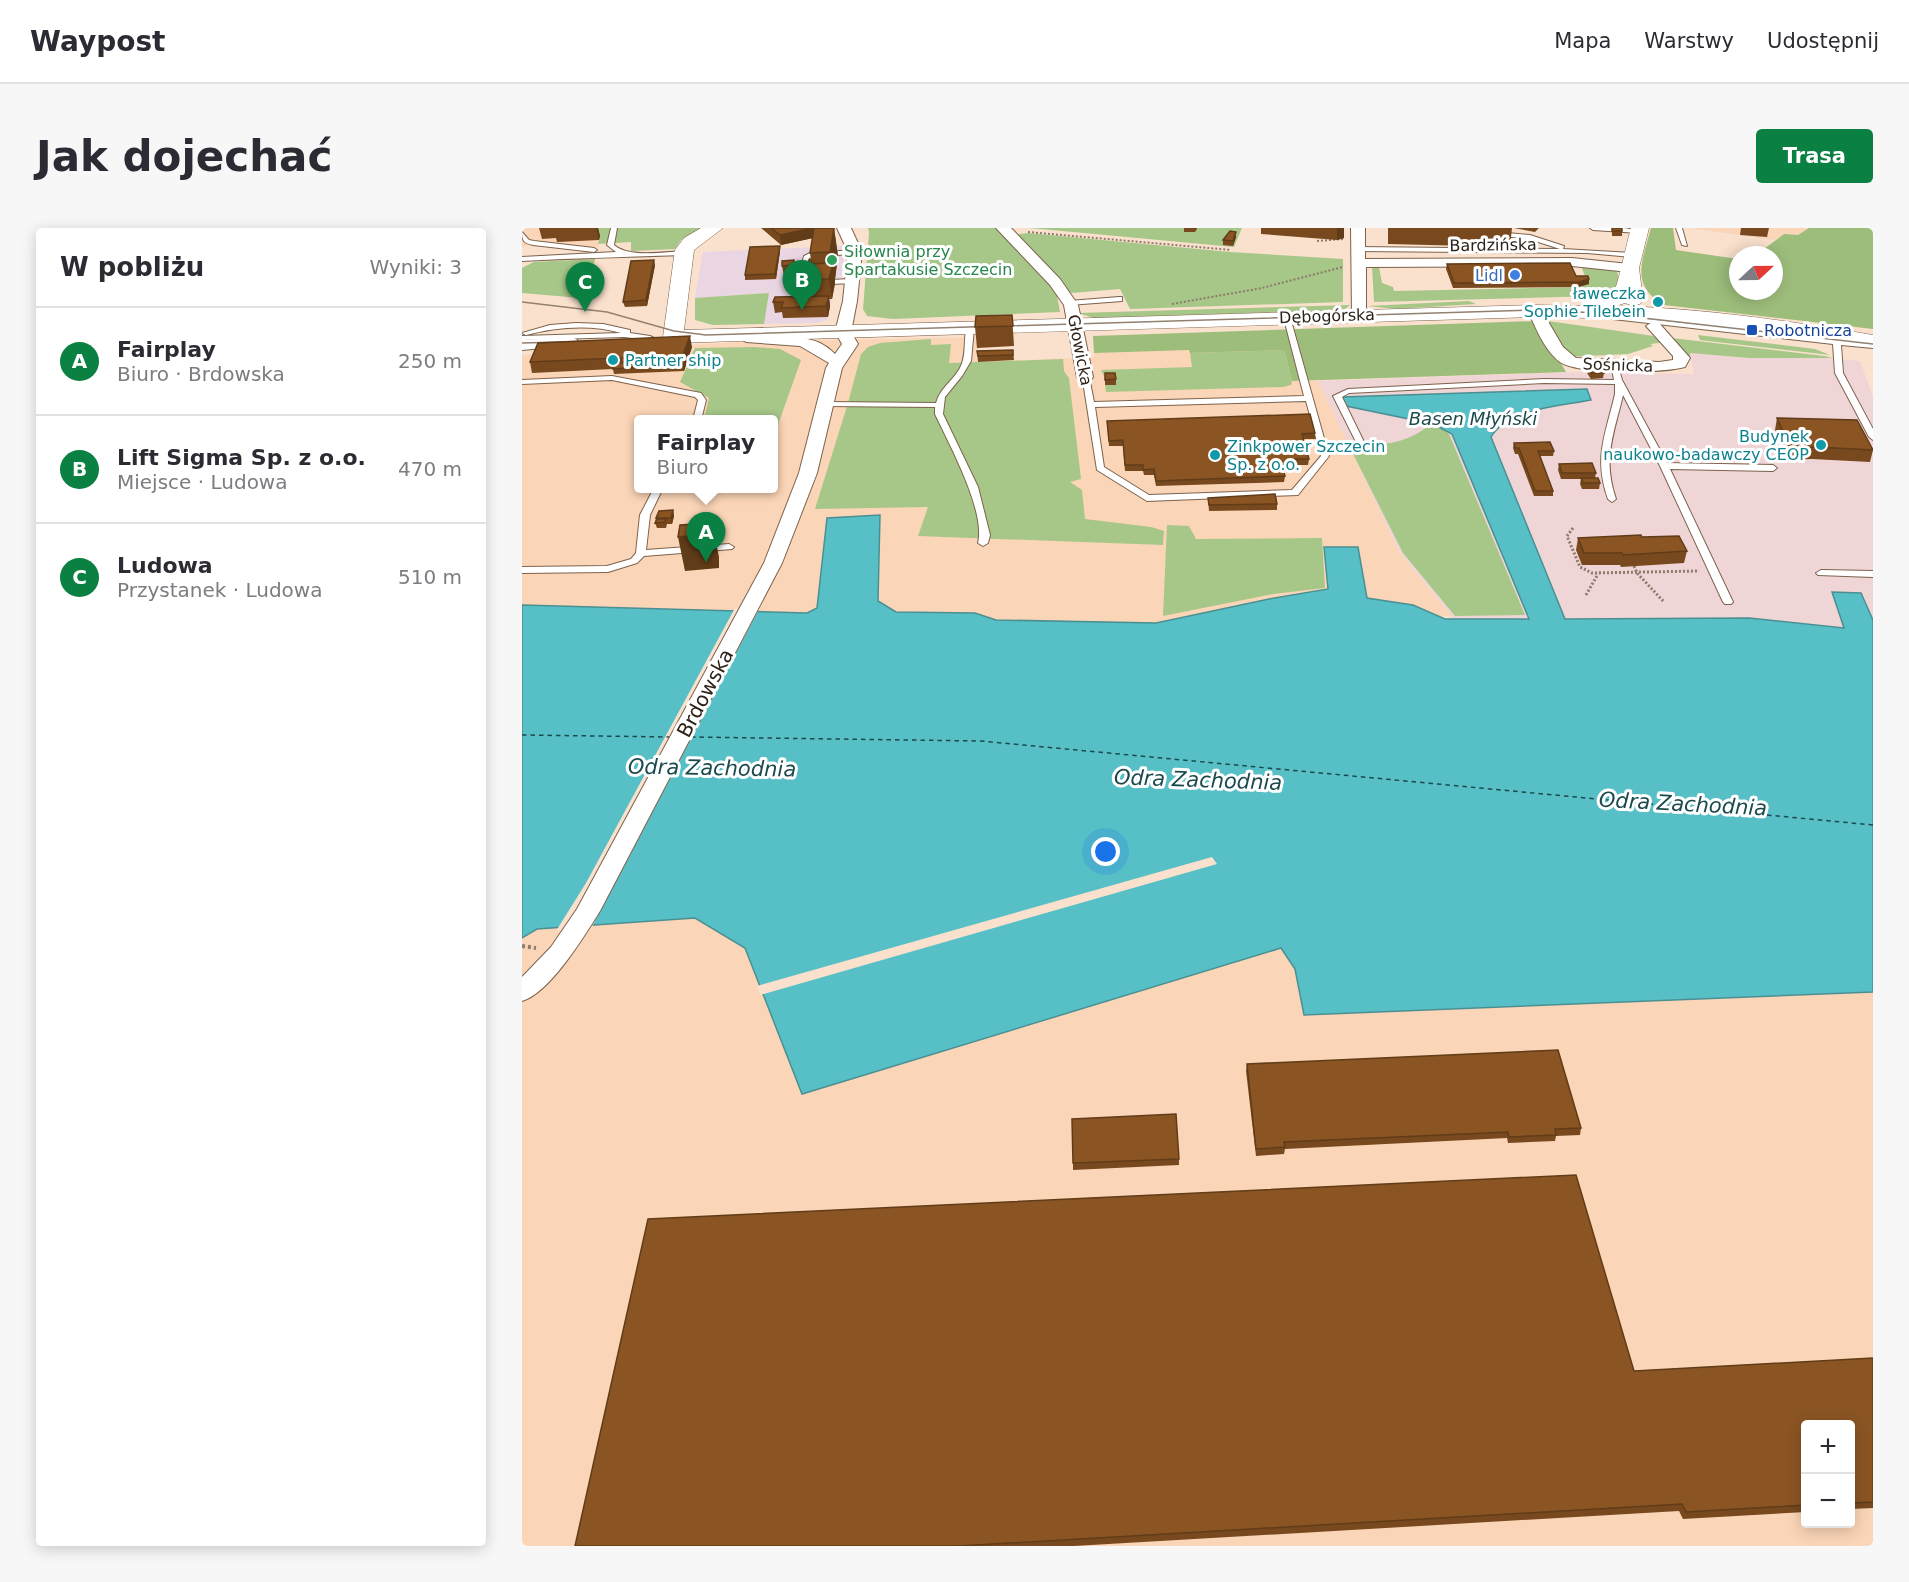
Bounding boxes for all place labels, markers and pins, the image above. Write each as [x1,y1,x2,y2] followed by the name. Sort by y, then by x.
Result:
[844,242,1012,279] place label: Siłownia przy Spartakusie Szczecin
[825,253,839,267] marker: Siłownia przy Spartakusie Szczecin
[782,260,822,310] pin: B
[566,262,604,312] pin: C
[1475,266,1503,285] place label: Lidl
[1508,268,1522,282] marker: Lidl
[1524,284,1646,321] place label: ławeczka Sophie Tilebein
[1651,295,1665,309] marker: ławeczka Sophie Tilebein
[1764,321,1852,340] place label: Robotnicza
[1745,323,1759,337] marker: Robotnicza
[625,351,721,370] place label: Partner ship
[606,353,620,367] marker: Partner ship
[1603,427,1810,464] place label: Budynek naukowo-badawczy CEOP
[1227,437,1385,474] place label: Zinkpower Szczecin Sp. z o.o.
[1814,438,1828,452] marker: Budynek naukowo-badawczy CEOP
[1208,448,1222,462] marker: Zinkpower Szczecin Sp. z o.o.
[686,512,726,562] pin: A

